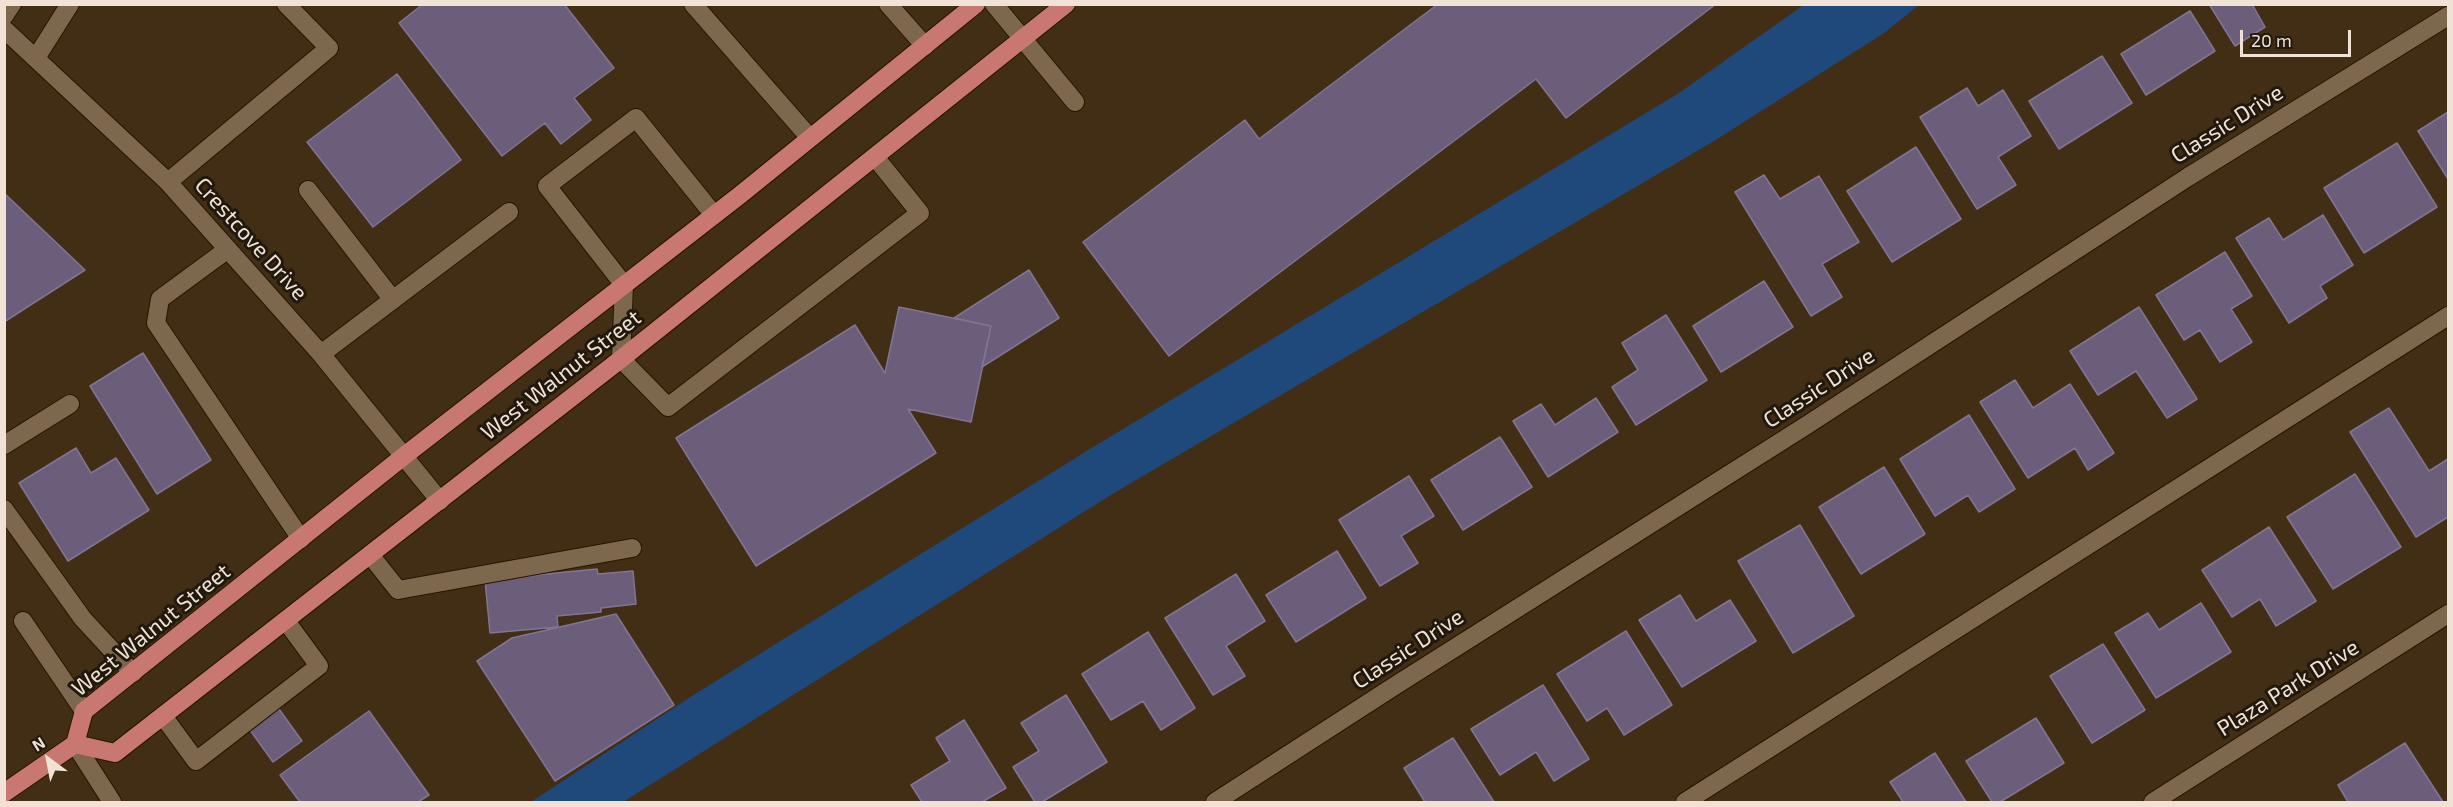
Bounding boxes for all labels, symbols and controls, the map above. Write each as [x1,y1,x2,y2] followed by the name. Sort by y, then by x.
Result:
[2243,18,2354,56] scale bar
[2251,29,2292,51] text: 20 m
[2166,79,2288,169] street label: Classic Drive
[189,172,313,306] street label: Crestcove Drive
[476,304,646,446] street label: West Walnut Street
[1759,342,1879,434] street label: Classic Drive
[67,558,235,702] street label: West Walnut Street
[1348,603,1468,695] street label: Classic Drive
[2212,634,2364,742] street label: Plaza Park Drive
[18,729,78,789] north arrow
[28,732,48,754] text: N

